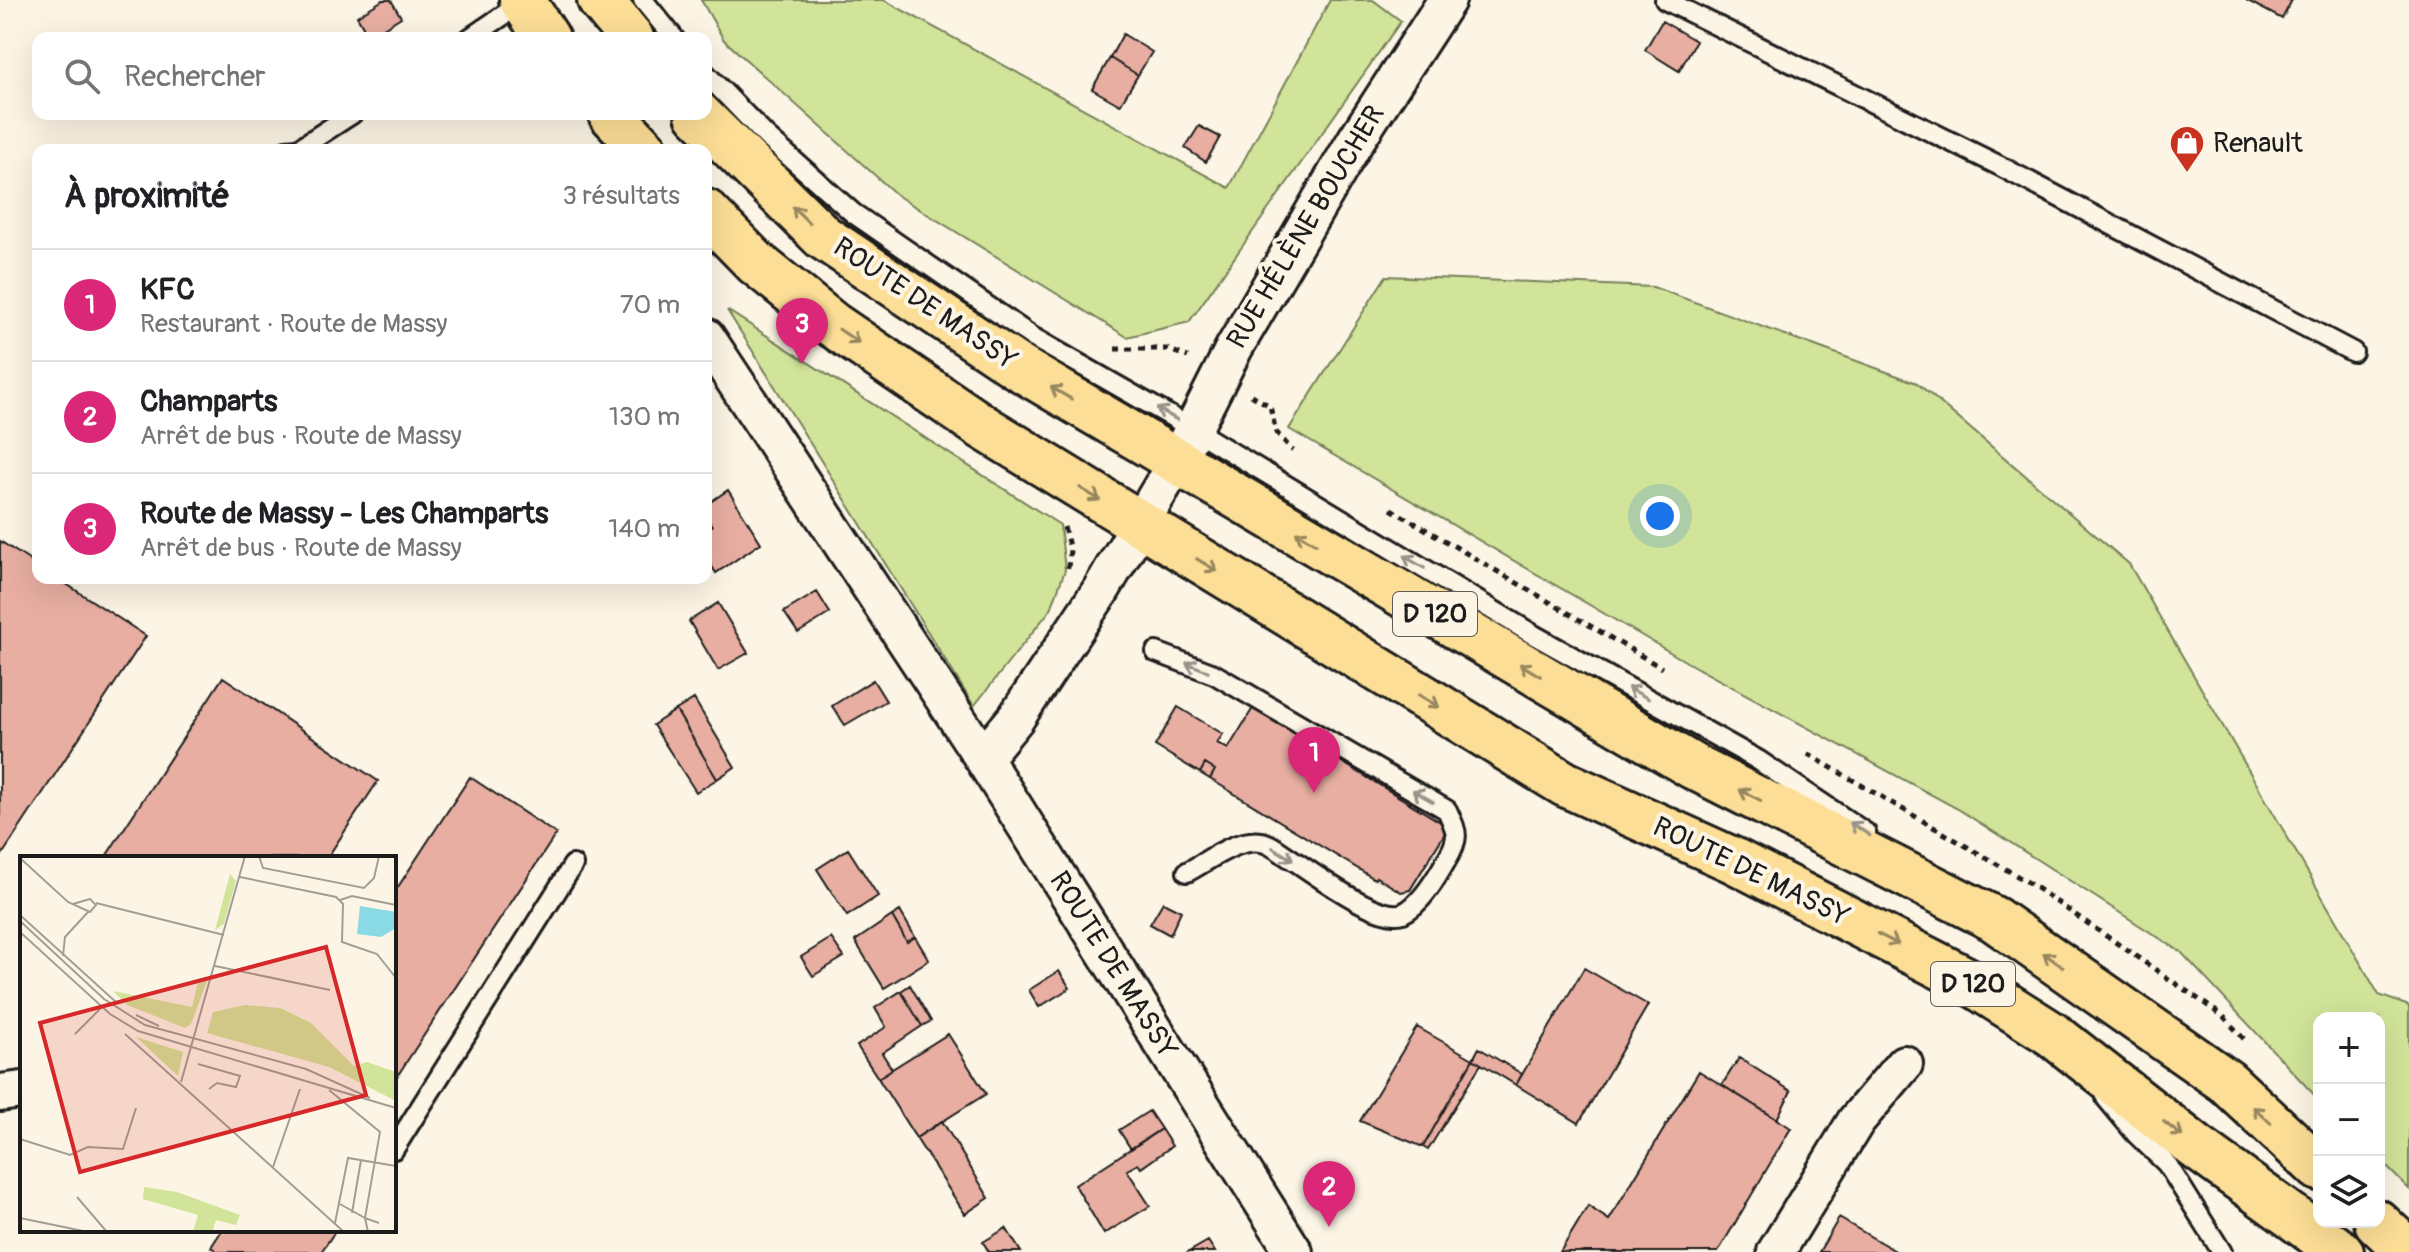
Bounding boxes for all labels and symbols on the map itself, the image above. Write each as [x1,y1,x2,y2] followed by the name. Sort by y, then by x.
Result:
[1219,99,1393,355] street label: RUE HÉLÈNE BOUCHER
[2168,124,2206,174] shop icon: Renault
[2213,126,2304,161] place label: Renault
[792,206,811,225] one-way arrow
[826,230,1024,378] street label: ROUTE DE MASSY
[776,298,828,364] pin: 3
[838,328,860,345] one-way arrow
[1050,385,1073,401] one-way arrow
[1156,406,1179,422] one-way arrow
[1078,486,1101,502] one-way arrow
[1640,496,1680,536] your location
[1295,530,1318,546] one-way arrow
[1403,554,1426,570] one-way arrow
[1195,558,1218,574] one-way arrow
[1393,592,1477,636] road number: D 120
[1185,659,1210,673] one-way arrow
[1519,662,1542,678] one-way arrow
[1627,685,1651,700] one-way arrow
[1417,693,1440,709] one-way arrow
[1288,727,1340,793] pin: 1
[1738,787,1762,803] one-way arrow
[1412,788,1435,804] one-way arrow
[1647,809,1855,935] street label: ROUTE DE MASSY
[1849,821,1872,837] one-way arrow
[1271,847,1294,863] one-way arrow
[20,856,396,1232] inset map
[1041,865,1185,1065] street label: ROUTE DE MASSY
[1875,932,1899,947] one-way arrow
[2043,952,2065,968] one-way arrow
[1931,962,2015,1006] road number: D 120
[2252,1105,2272,1124] one-way arrow
[2162,1120,2183,1137] one-way arrow
[1303,1161,1355,1227] pin: 2

